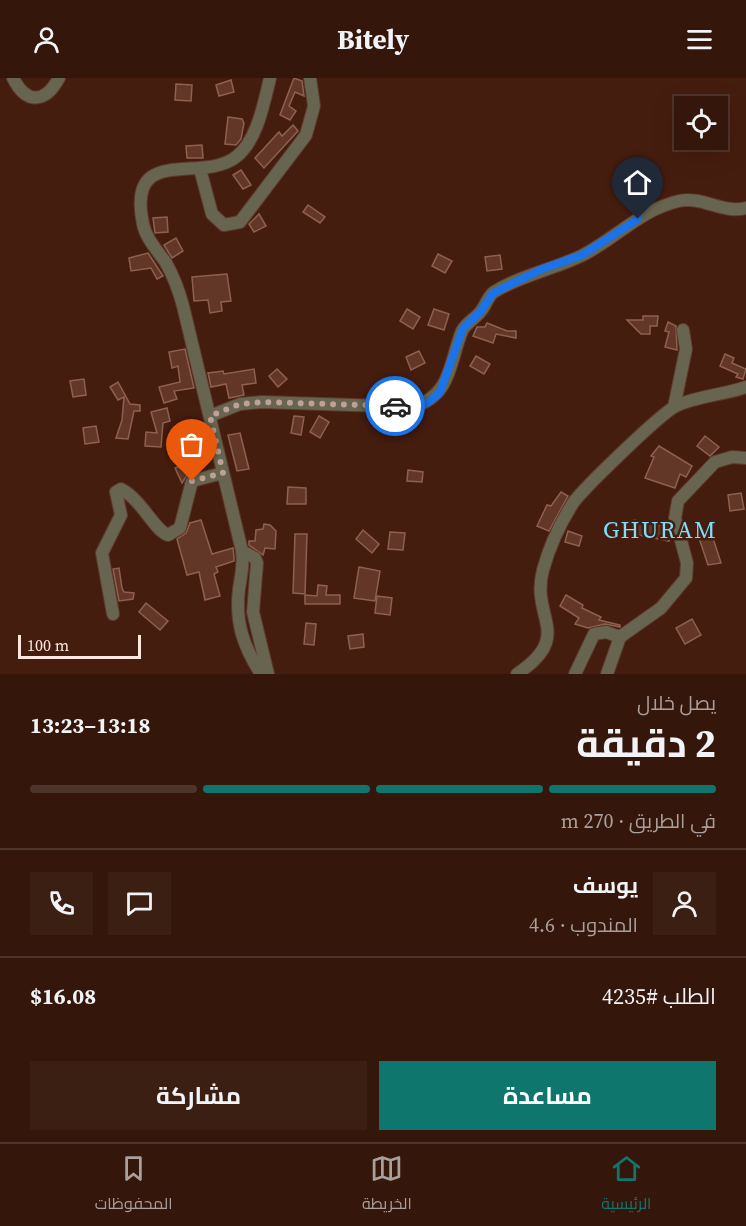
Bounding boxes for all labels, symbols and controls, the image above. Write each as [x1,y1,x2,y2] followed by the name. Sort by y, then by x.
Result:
[337,21,409,58] text: Bitely
[30,23,63,56] icon: person
[683,23,716,56] icon: menu
[674,96,728,150] map controls
[674,96,728,150] button: locate
[612,157,663,219] pin
[621,166,654,199] icon: home
[365,376,425,436] courier
[379,390,412,423] icon: car
[166,419,217,481] pin
[175,428,208,461] icon: bag
[603,513,717,546] district label: GHURAM
[18,632,141,660] scale bar
[27,634,69,656] text: 100 m
[637,689,716,717] text: يصل خلال
[30,710,150,740] text: 13:18–13:23
[576,717,716,770] text: 2 دقيقة
[561,807,716,835] text: في الطريق · 270 m
[573,870,638,900] text: يوسف
[30,872,93,935] button: phone
[108,872,171,935] button: chat
[653,872,716,935] button: person
[529,911,638,939] text: المندوب · 4.6
[30,981,96,1011] text: $16.08
[602,981,716,1011] text: الطلب #4235
[30,1061,367,1130] button: مشاركة
[379,1061,716,1130] button: مساعدة
[95,1152,173,1218] tab: المحفوظات
[362,1152,412,1218] tab: الخريطة
[601,1152,651,1218] tab: الرئيسية

